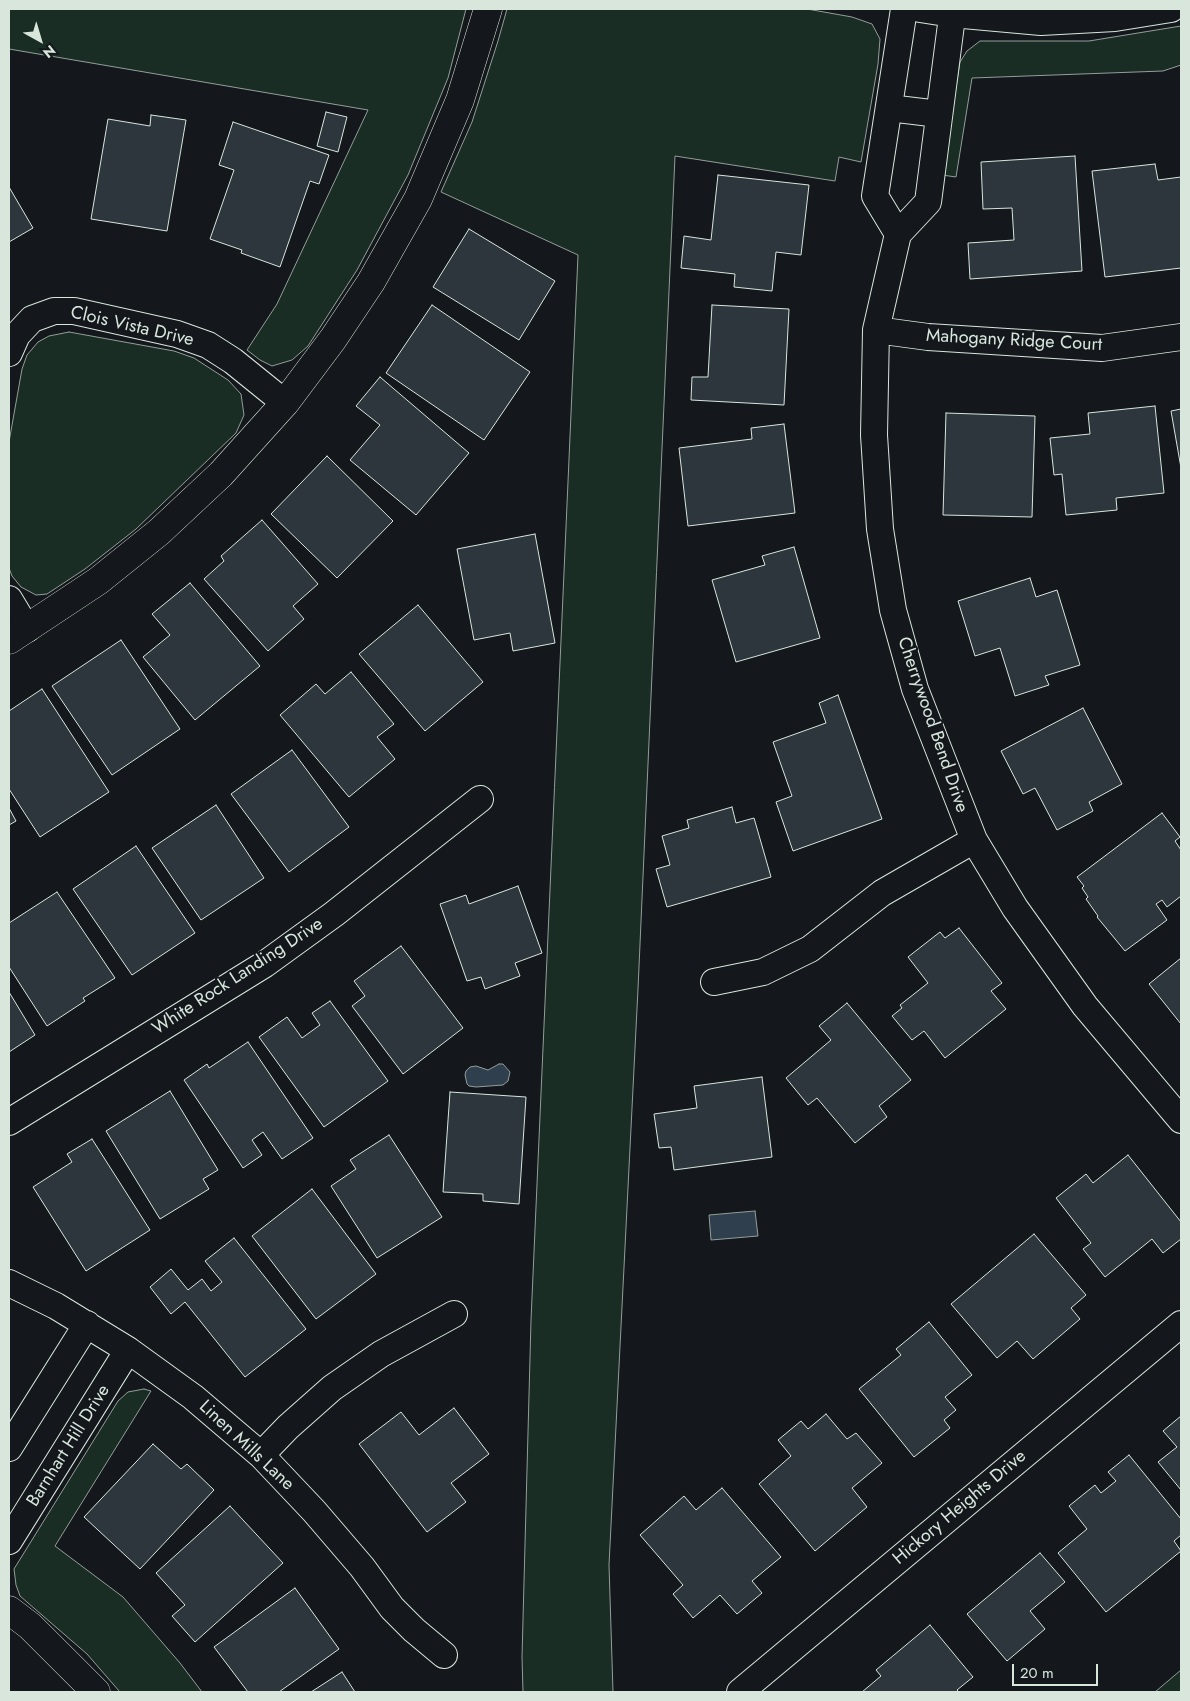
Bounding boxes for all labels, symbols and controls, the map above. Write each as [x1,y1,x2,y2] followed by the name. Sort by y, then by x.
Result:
[15,15,65,65] north arrow
[39,40,60,63] text: N
[68,302,196,352] street label: Clois Vista Drive
[925,326,1103,356] street label: Mahogany Ridge Court
[892,634,972,816] street label: Cherrywood Bend Drive
[149,914,327,1040] street label: White Rock Landing Drive
[23,1381,115,1511] street label: Barnhart Hill Drive
[194,1396,298,1496] street label: Linen Mills Lane
[889,1446,1031,1570] street label: Hickory Heights Drive
[1015,1654,1101,1686] scale bar
[1020,1662,1054,1684] text: 20 m

